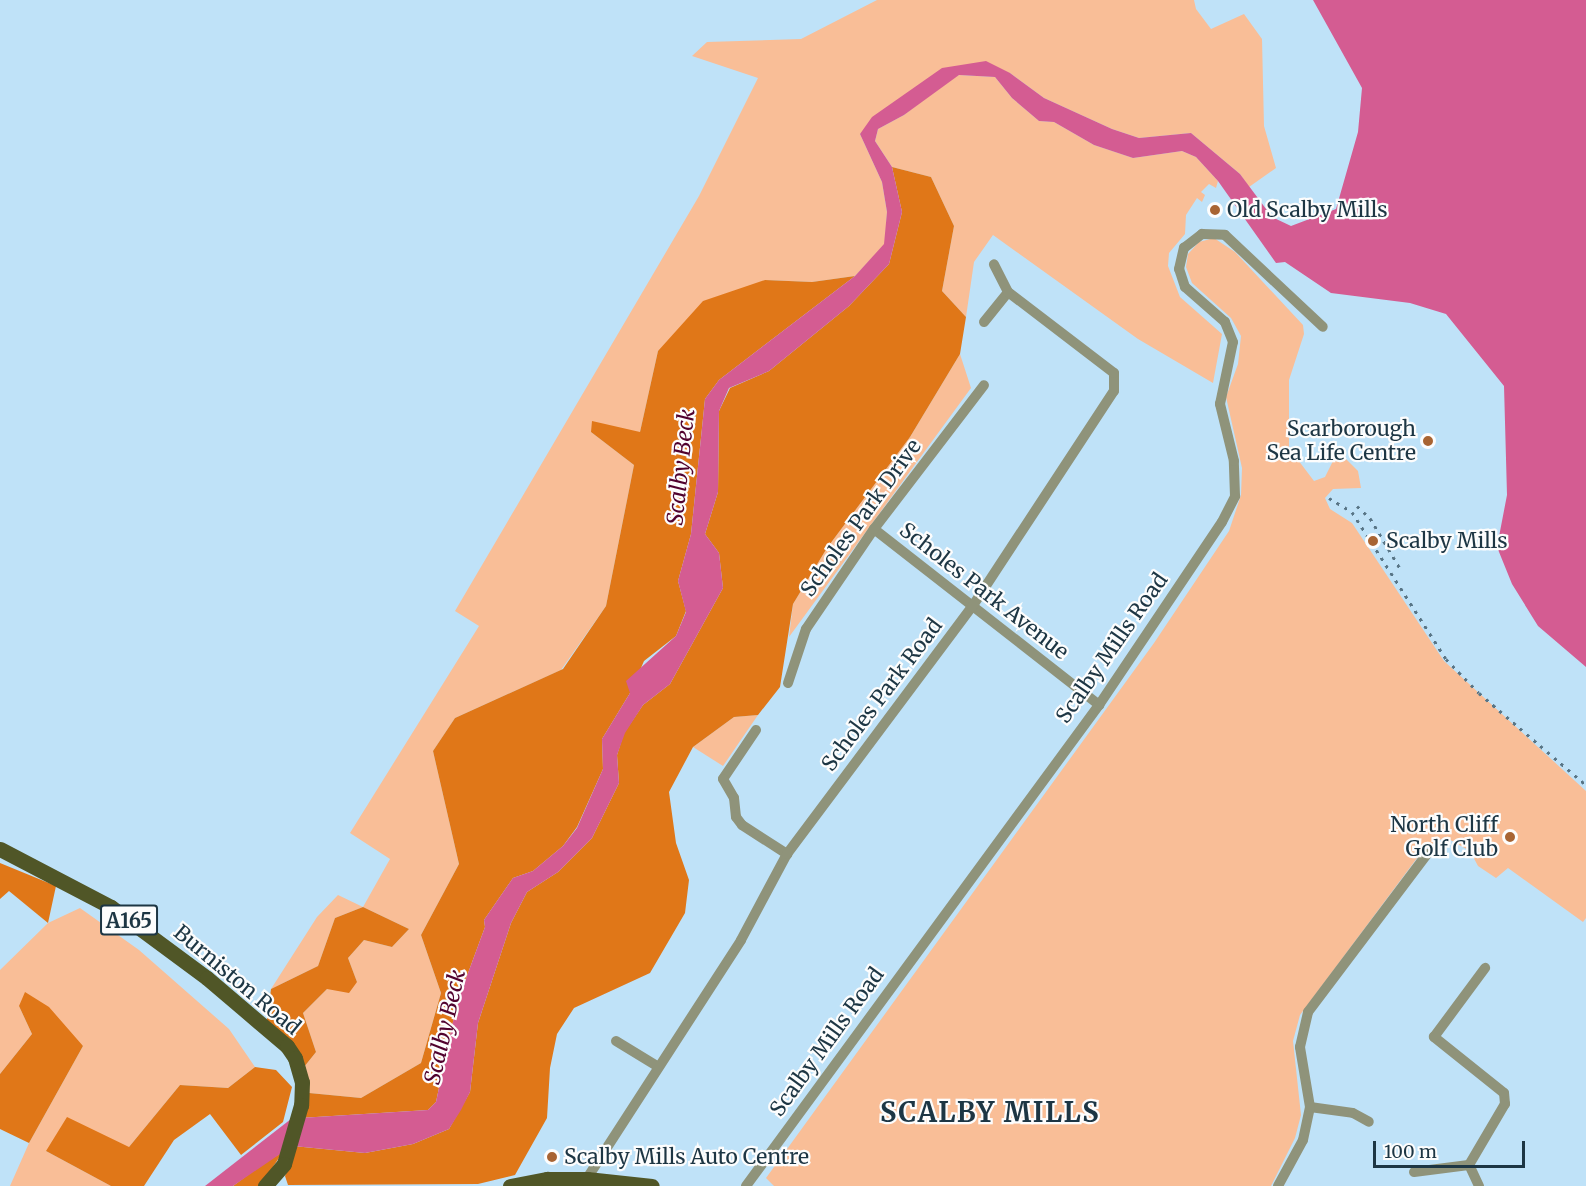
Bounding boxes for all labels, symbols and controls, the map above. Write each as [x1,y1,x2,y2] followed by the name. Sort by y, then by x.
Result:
[1227,197,1388,223] place label: Old Scalby Mills
[1208,203,1222,217] marker: Old Scalby Mills
[662,408,700,526] water label: Scalby Beck
[1267,416,1416,466] place label: Scarborough Sea Life Centre
[1421,434,1435,448] marker: Scarborough Sea Life Centre
[796,435,926,601] street label: Scholes Park Drive
[895,517,1073,665] street label: Scholes Park Avenue
[1386,528,1508,554] place label: Scalby Mills
[1364,532,1382,550] marker: Scalby Mills
[1051,568,1173,728] street label: Scalby Mills Road
[816,614,948,776] street label: Scholes Park Road
[1390,812,1498,862] place label: North Cliff Golf Club
[1503,830,1517,844] marker: North Cliff Golf Club
[99,903,159,937] road number: A165
[169,920,305,1040] street label: Burniston Road
[765,963,889,1121] street label: Scalby Mills Road
[419,967,471,1087] water label: Scalby Beck
[880,1097,1100,1129] district label: SCALBY MILLS
[1376,1129,1528,1167] scale bar
[1384,1140,1437,1163] text: 100 m
[564,1144,809,1170] place label: Scalby Mills Auto Centre
[545,1150,559,1164] marker: Scalby Mills Auto Centre

